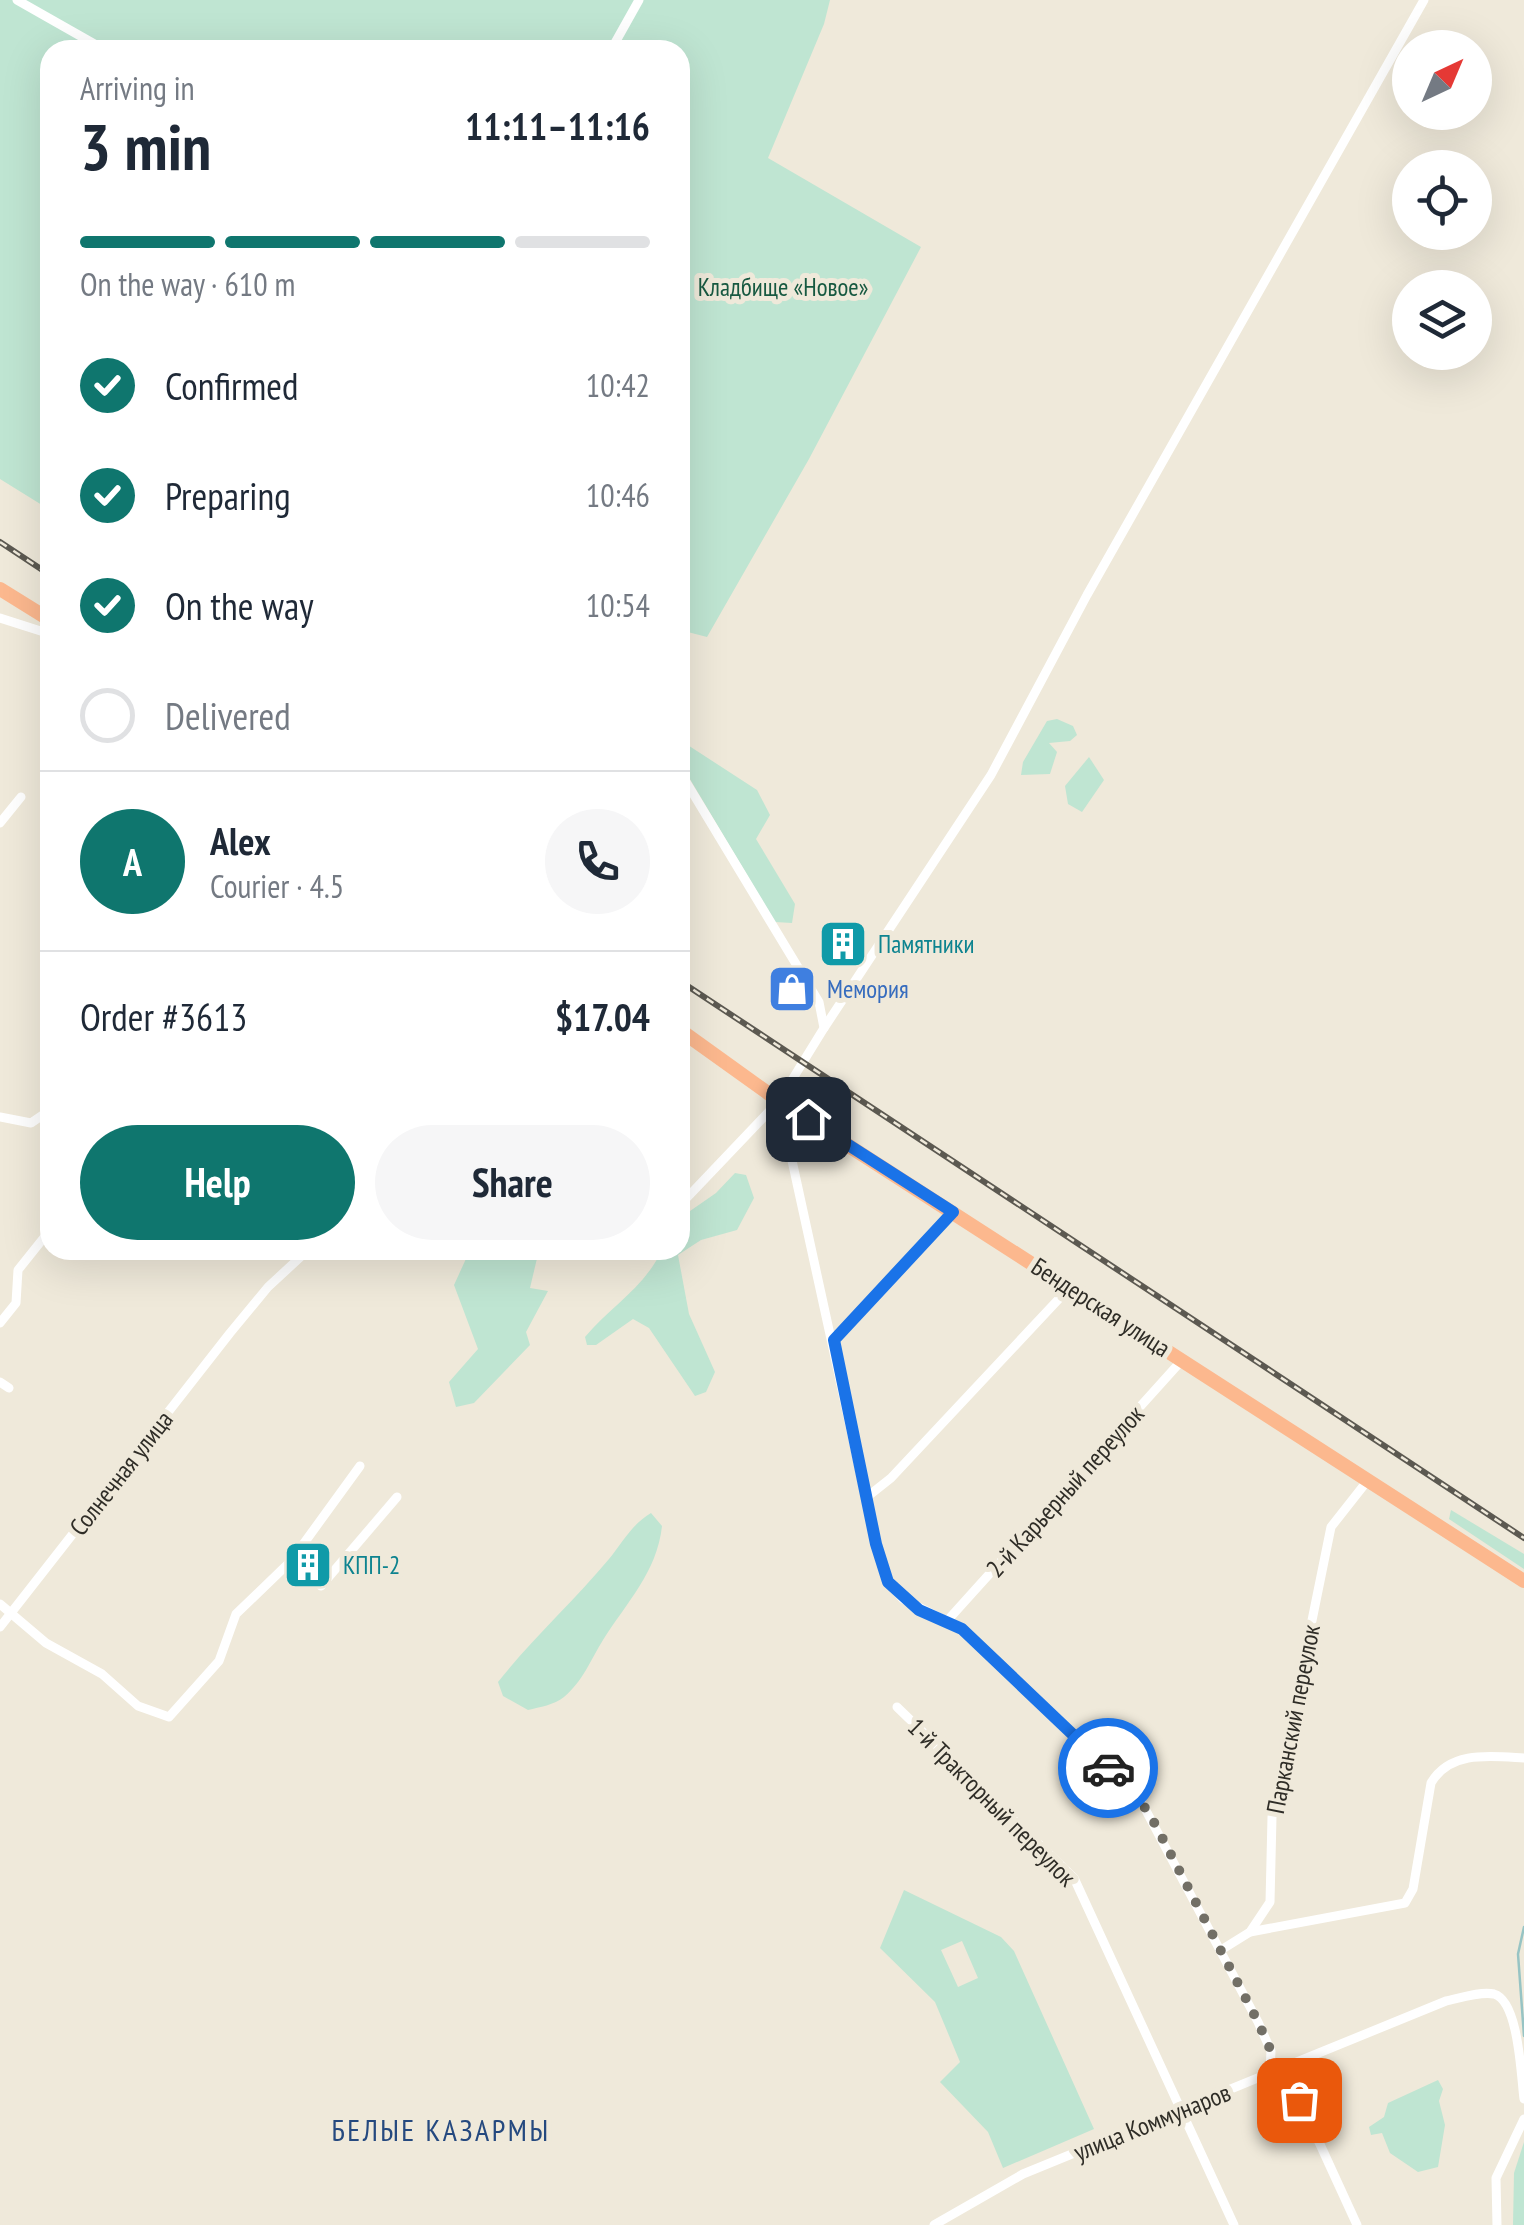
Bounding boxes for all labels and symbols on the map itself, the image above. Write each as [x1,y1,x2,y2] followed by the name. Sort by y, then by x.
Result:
[1392,30,1492,130] north arrow
[698,271,868,303] park label: Кладбище «Новое»
[817,918,869,970] building icon: Памятники
[878,928,974,960] place label: Памятники
[766,963,818,1015] shop icon: Мемория
[827,973,909,1005] place label: Мемория
[766,1077,851,1162] pin
[1026,1250,1176,1364] street label: Бендерская улица
[979,1398,1151,1584] street label: 2-й Карьерный переулок
[62,1404,180,1542] street label: Солнечная улица
[282,1539,334,1591] building icon: КПП-2
[343,1549,400,1581] place label: КПП-2
[1259,1621,1327,1816] street label: Парканский переулок
[901,1711,1083,1893] street label: 1-й Тракторный переулок
[1058,1718,1158,1818] courier
[1257,2058,1342,2143] pin
[1069,2076,1235,2168] street label: улица Коммунаров
[331,2110,551,2149] district label: БЕЛЫЕ КАЗАРМЫ

